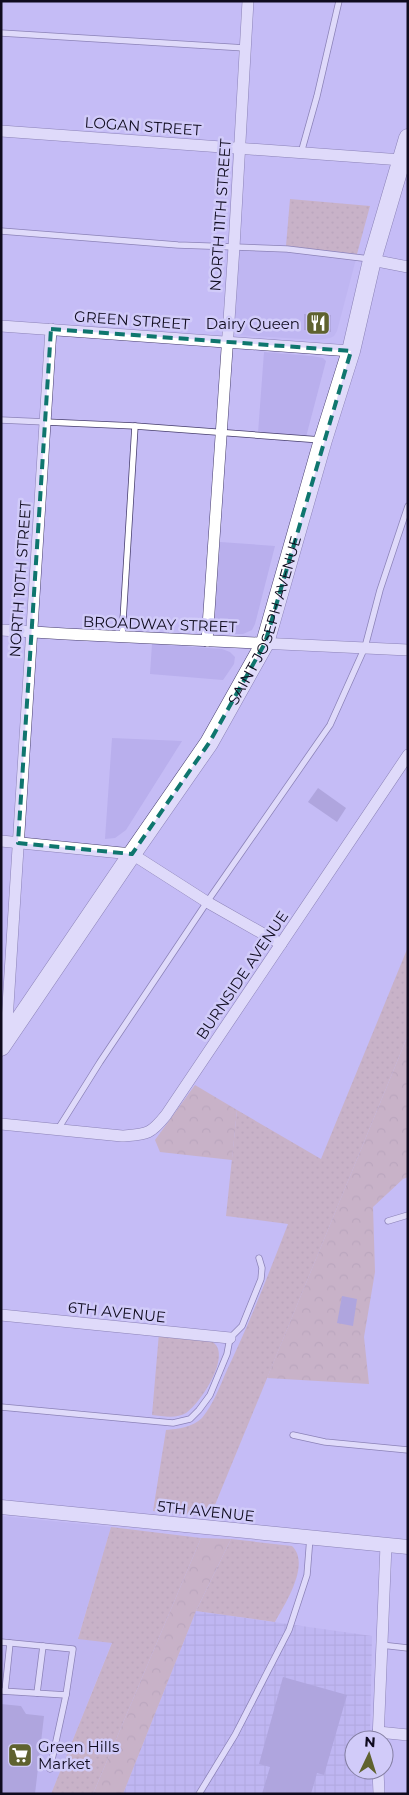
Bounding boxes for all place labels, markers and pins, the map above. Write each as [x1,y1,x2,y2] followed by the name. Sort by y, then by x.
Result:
[305,310,331,336] restaurant icon: Dairy Queen
[206,314,300,333] place label: Dairy Queen
[38,1737,119,1773] place label: Green Hills Market
[7,1742,33,1768] supermarket icon: Green Hills Market

